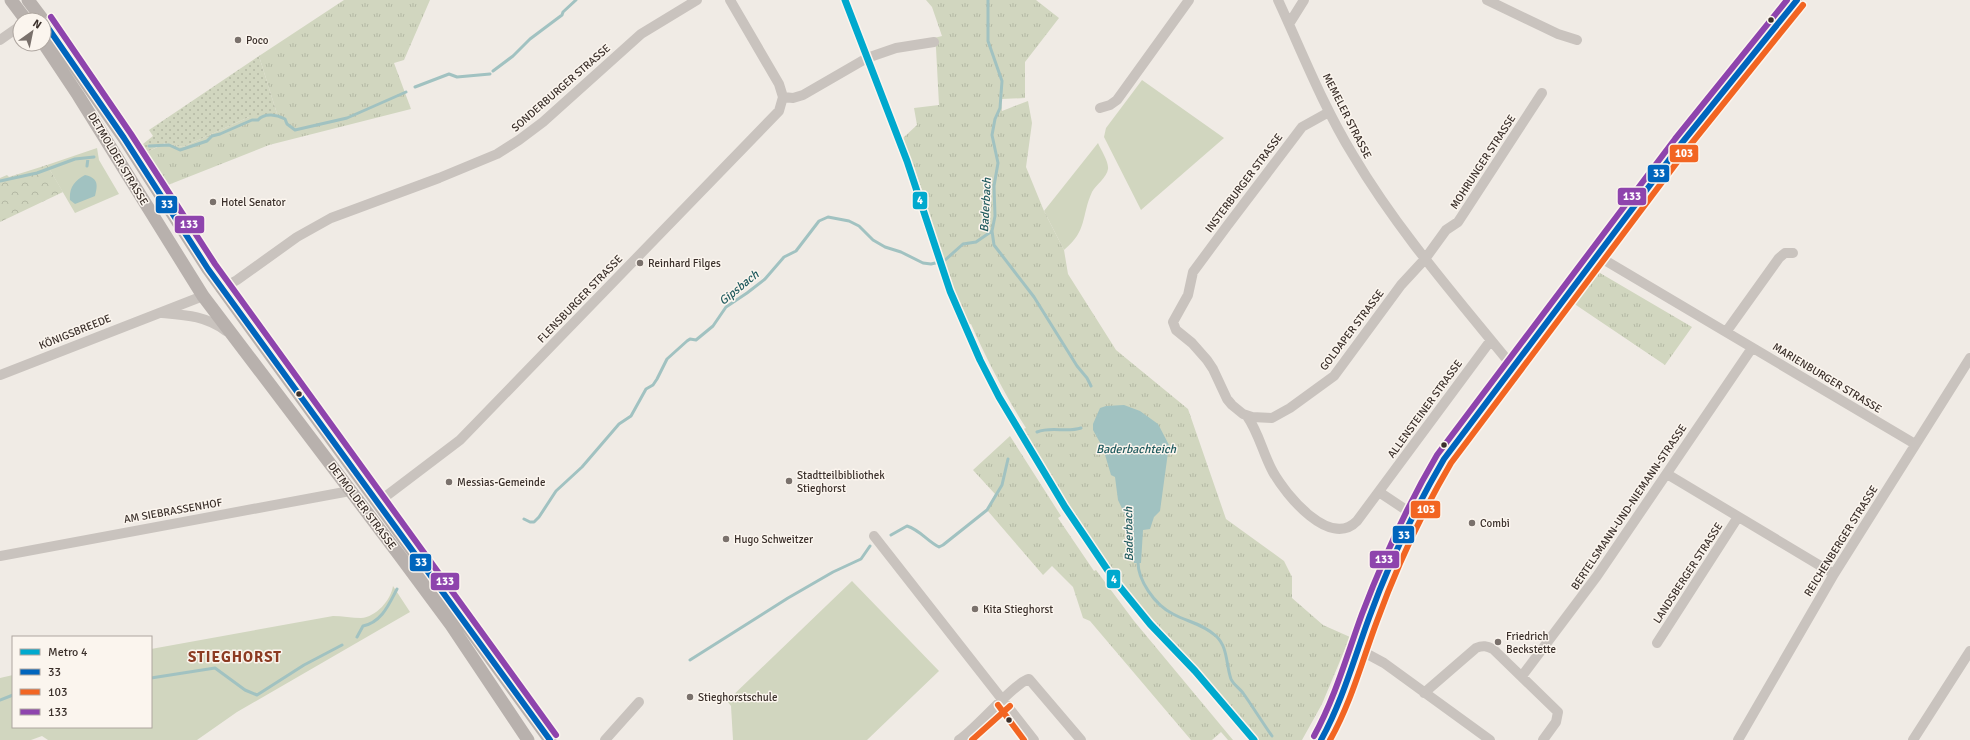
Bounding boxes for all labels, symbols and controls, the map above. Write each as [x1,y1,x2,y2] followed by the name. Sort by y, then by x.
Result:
[12,12,52,52] north arrow
[1766,15,1776,25] unlabelled marker
[30,16,44,32] text: N
[246,34,269,47] place label: Poco
[233,35,243,45] marker: Poco
[509,42,613,134] street label: SONDERBURGER STRASSE
[1320,71,1374,161] street label: MEMELER STRASSE
[85,110,151,208] street label: DETMOLDER STRASSE
[1448,112,1518,212] street label: MOHRUNGER STRASSE
[1203,131,1285,235] street label: INSTERBURGER STRASSE
[1669,144,1699,163] line badge: 103
[1675,147,1693,160] text: 103
[1647,164,1670,183] line badge: 33
[1653,167,1665,180] text: 33
[977,177,995,233] water label: Baderbach
[1617,187,1647,206] line badge: 133
[1623,190,1641,203] text: 133
[912,191,928,210] line badge: 4
[917,194,923,207] text: 4
[155,195,178,214] line badge: 33
[221,196,286,209] place label: Hotel Senator
[208,197,218,207] marker: Hotel Senator
[161,198,173,211] text: 33
[174,215,205,234] line badge: 133
[180,218,198,231] text: 133
[535,252,625,346] street label: FLENSBURGER STRASSE
[648,257,721,270] place label: Reinhard Filges
[635,258,645,268] marker: Reinhard Filges
[716,267,762,309] water label: Gipsbach
[1317,287,1387,373] street label: GOLDAPER STRASSE
[37,311,113,352] street label: KÖNIGSBREEDE
[1770,340,1884,416] street label: MARIENBURGER STRASSE
[1385,357,1465,461] street label: ALLENSTEINER STRASSE
[294,389,304,399] unlabelled marker
[1568,422,1690,592] street label: BERTELSMANN-UND-NIEMANN-STRASSE
[1439,440,1449,450] unlabelled marker
[1096,442,1177,457] water label: Baderbachteich
[325,460,399,552] street label: DETMOLDER STRASSE
[797,469,885,495] place label: Stadtteilbibliothek Stieghorst
[457,476,545,489] place label: Messias-Gemeinde
[784,476,794,486] marker: Stadtteilbibliothek Stieghorst
[444,477,454,487] marker: Messias-Gemeinde
[1801,483,1881,599] street label: REICHENBERGER STRASSE
[123,496,224,526] street label: AM SIEBRASSENHOF
[1410,500,1441,519] line badge: 103
[1417,503,1435,516] text: 103
[1121,506,1137,561] water label: Baderbach
[1480,517,1510,530] place label: Combi
[1467,518,1477,528] marker: Combi
[1650,520,1726,626] street label: LANDSBERGER STRASSE
[1392,525,1415,544] line badge: 33
[1398,529,1410,542] text: 33
[734,533,813,546] place label: Hugo Schweitzer
[721,534,731,544] marker: Hugo Schweitzer
[1369,550,1400,569] line badge: 133
[409,553,432,572] line badge: 33
[1375,553,1393,566] text: 133
[415,556,427,569] text: 33
[1106,569,1121,589] line badge: 4
[430,572,460,591] line badge: 133
[1111,573,1117,586] text: 4
[436,575,454,588] text: 133
[983,603,1053,616] place label: Kita Stieghorst
[970,604,980,614] marker: Kita Stieghorst
[1506,630,1556,656] place label: Friedrich Beckstette
[12,636,152,728] legend
[1493,637,1503,647] marker: Friedrich Beckstette
[48,645,88,660] text: Metro 4
[188,648,282,666] district label: STIEGHORST
[48,665,61,680] text: 33
[48,685,67,700] text: 103
[698,691,777,704] place label: Stieghorstschule
[685,692,695,702] marker: Stieghorstschule
[48,705,67,720] text: 133
[1004,715,1014,725] unlabelled marker

